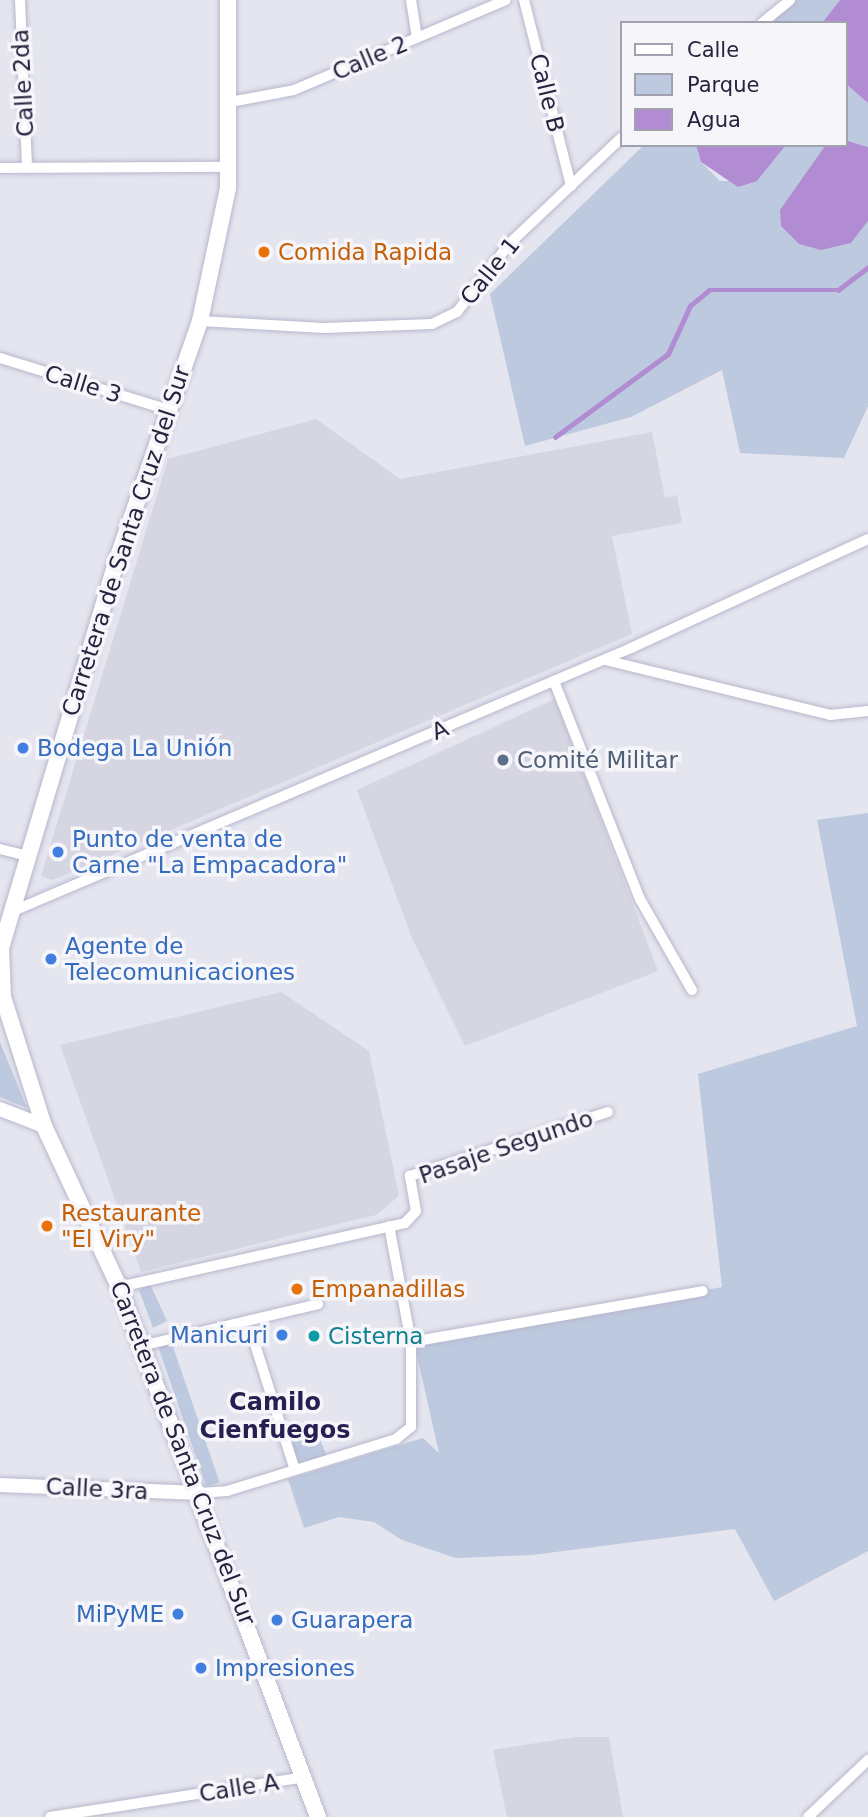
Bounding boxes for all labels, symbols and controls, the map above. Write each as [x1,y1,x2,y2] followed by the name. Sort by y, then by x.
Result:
[620,21,847,147] legend
[6,28,40,138] street label: Calle 2da
[328,30,412,86] street label: Calle 2
[687,38,739,62] text: Calle
[524,51,570,135] street label: Calle B
[687,73,759,97] text: Parque
[687,108,741,132] text: Agua
[454,232,526,310] street label: Calle 1
[278,238,452,266] place label: Comida Rapida
[256,244,272,260] marker: Comida Rapida
[41,359,125,409] street label: Calle 3
[56,362,196,720] street label: Carretera de Santa Cruz del Sur
[427,714,453,746] street label: A
[37,734,232,762] place label: Bodega La Unión
[15,740,31,756] marker: Bodega La Unión
[517,746,678,774] place label: Comité Militar
[495,752,511,768] marker: Comité Militar
[72,825,347,879] place label: Punto de venta de Carne "La Empacadora"
[50,844,66,860] marker: Punto de venta de Carne "La Empacadora"
[65,932,295,986] place label: Agente de Telecomunicaciones
[43,951,59,967] marker: Agente de Telecomunicaciones
[415,1104,597,1190] street label: Pasaje Segundo
[61,1199,201,1253] place label: Restaurante "El Viry"
[39,1218,55,1234] marker: Restaurante "El Viry"
[311,1275,465,1303] place label: Empanadillas
[104,1277,262,1629] street label: Carretera de Santa Cruz del Sur
[289,1281,305,1297] marker: Empanadillas
[170,1321,268,1349] place label: Manicuri
[328,1322,423,1350] place label: Cisterna
[274,1327,290,1343] marker: Manicuri
[306,1328,322,1344] marker: Cisterna
[200,1389,350,1445] district label: Camilo Cienfuegos
[45,1473,149,1505] street label: Calle 3ra
[76,1600,164,1628] place label: MiPyME
[170,1606,186,1622] marker: MiPyME
[291,1606,413,1634] place label: Guarapera
[269,1612,285,1628] marker: Guarapera
[215,1654,355,1682] place label: Impresiones
[193,1660,209,1676] marker: Impresiones
[197,1768,281,1808] street label: Calle A

